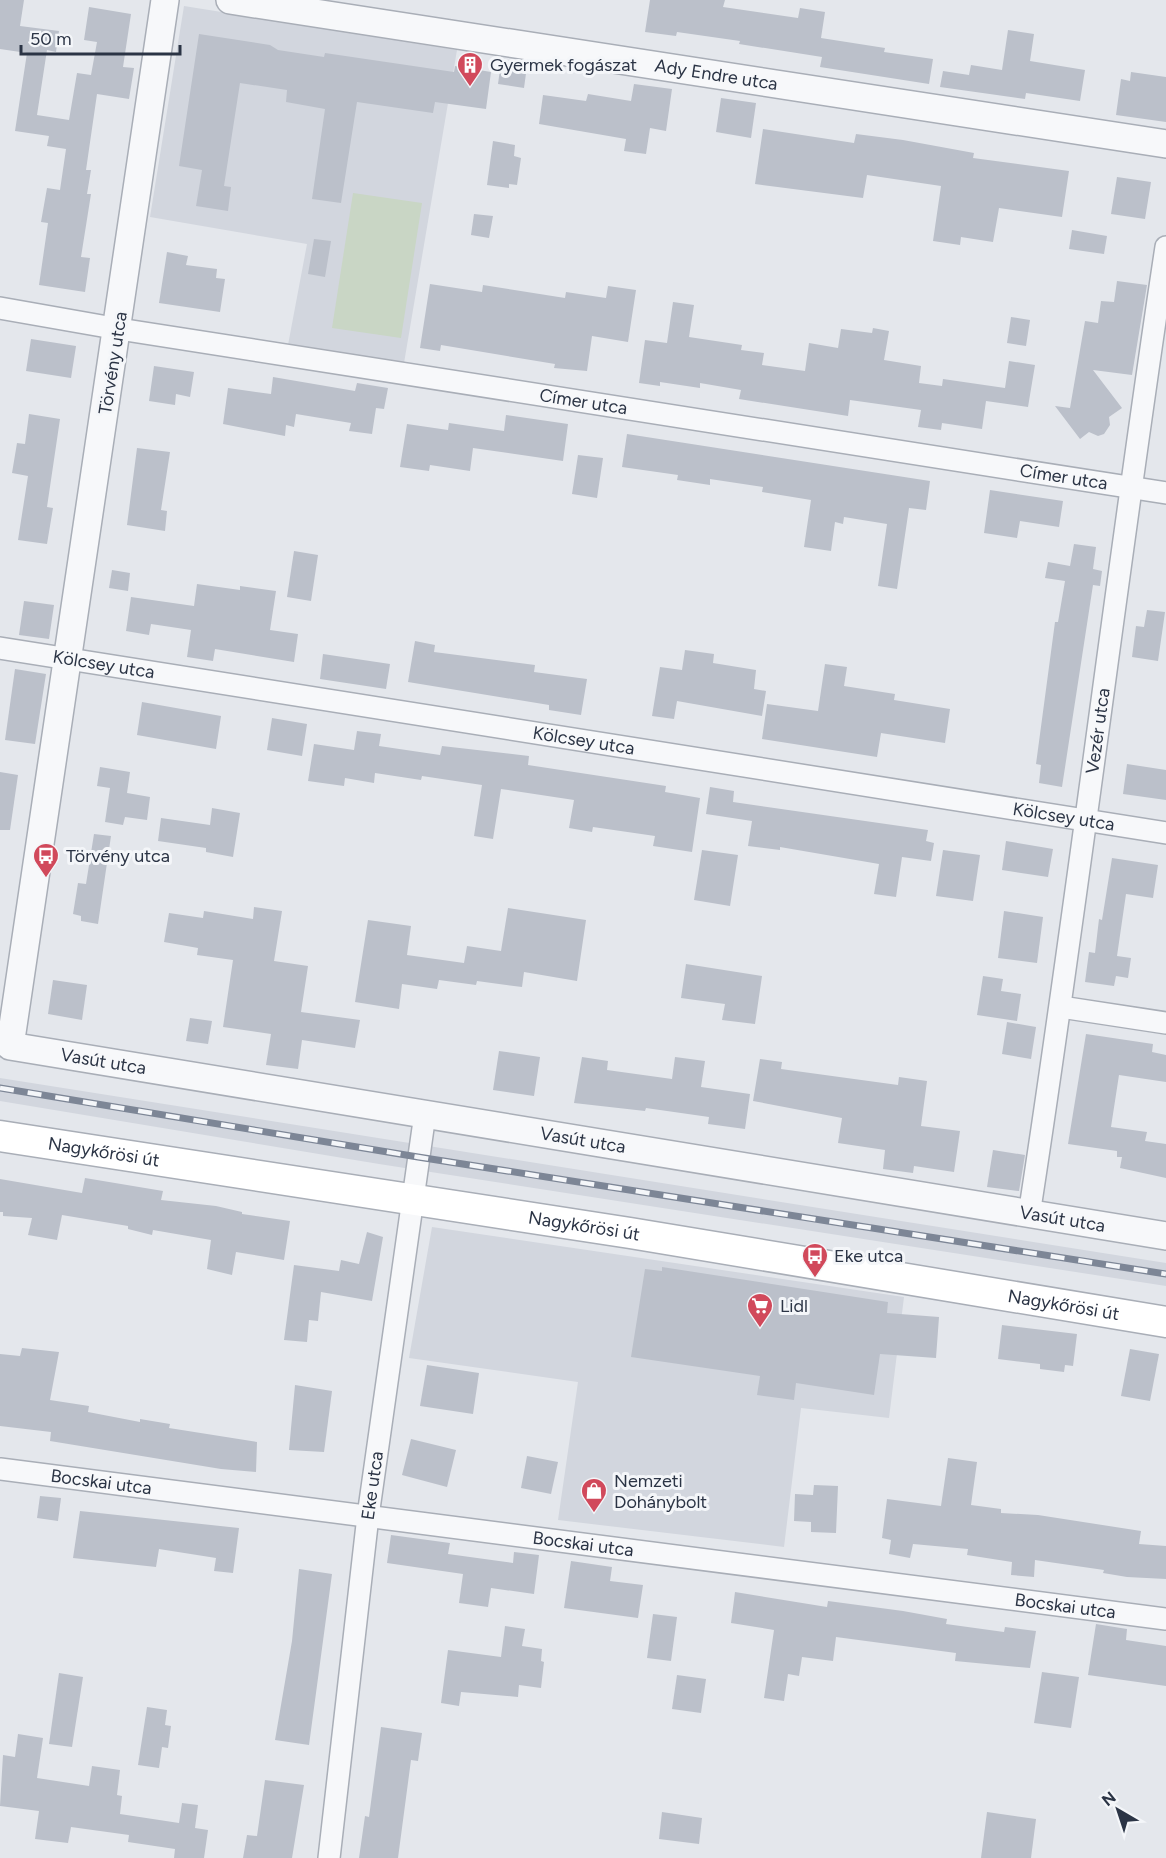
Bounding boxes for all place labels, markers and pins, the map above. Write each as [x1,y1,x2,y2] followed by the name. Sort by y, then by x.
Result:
[455,50,485,88] building icon: Gyermek fogászat
[490,54,637,76] place label: Gyermek fogászat
[31,841,61,879] bus stop icon: Törvény utca
[66,845,170,867] place label: Törvény utca
[800,1241,830,1279] bus stop icon: Eke utca
[834,1245,903,1267] place label: Eke utca
[745,1291,775,1329] supermarket icon: Lidl
[780,1295,808,1317] place label: Lidl
[614,1470,707,1513] place label: Nemzeti Dohánybolt
[579,1476,609,1514] shop icon: Nemzeti Dohánybolt

